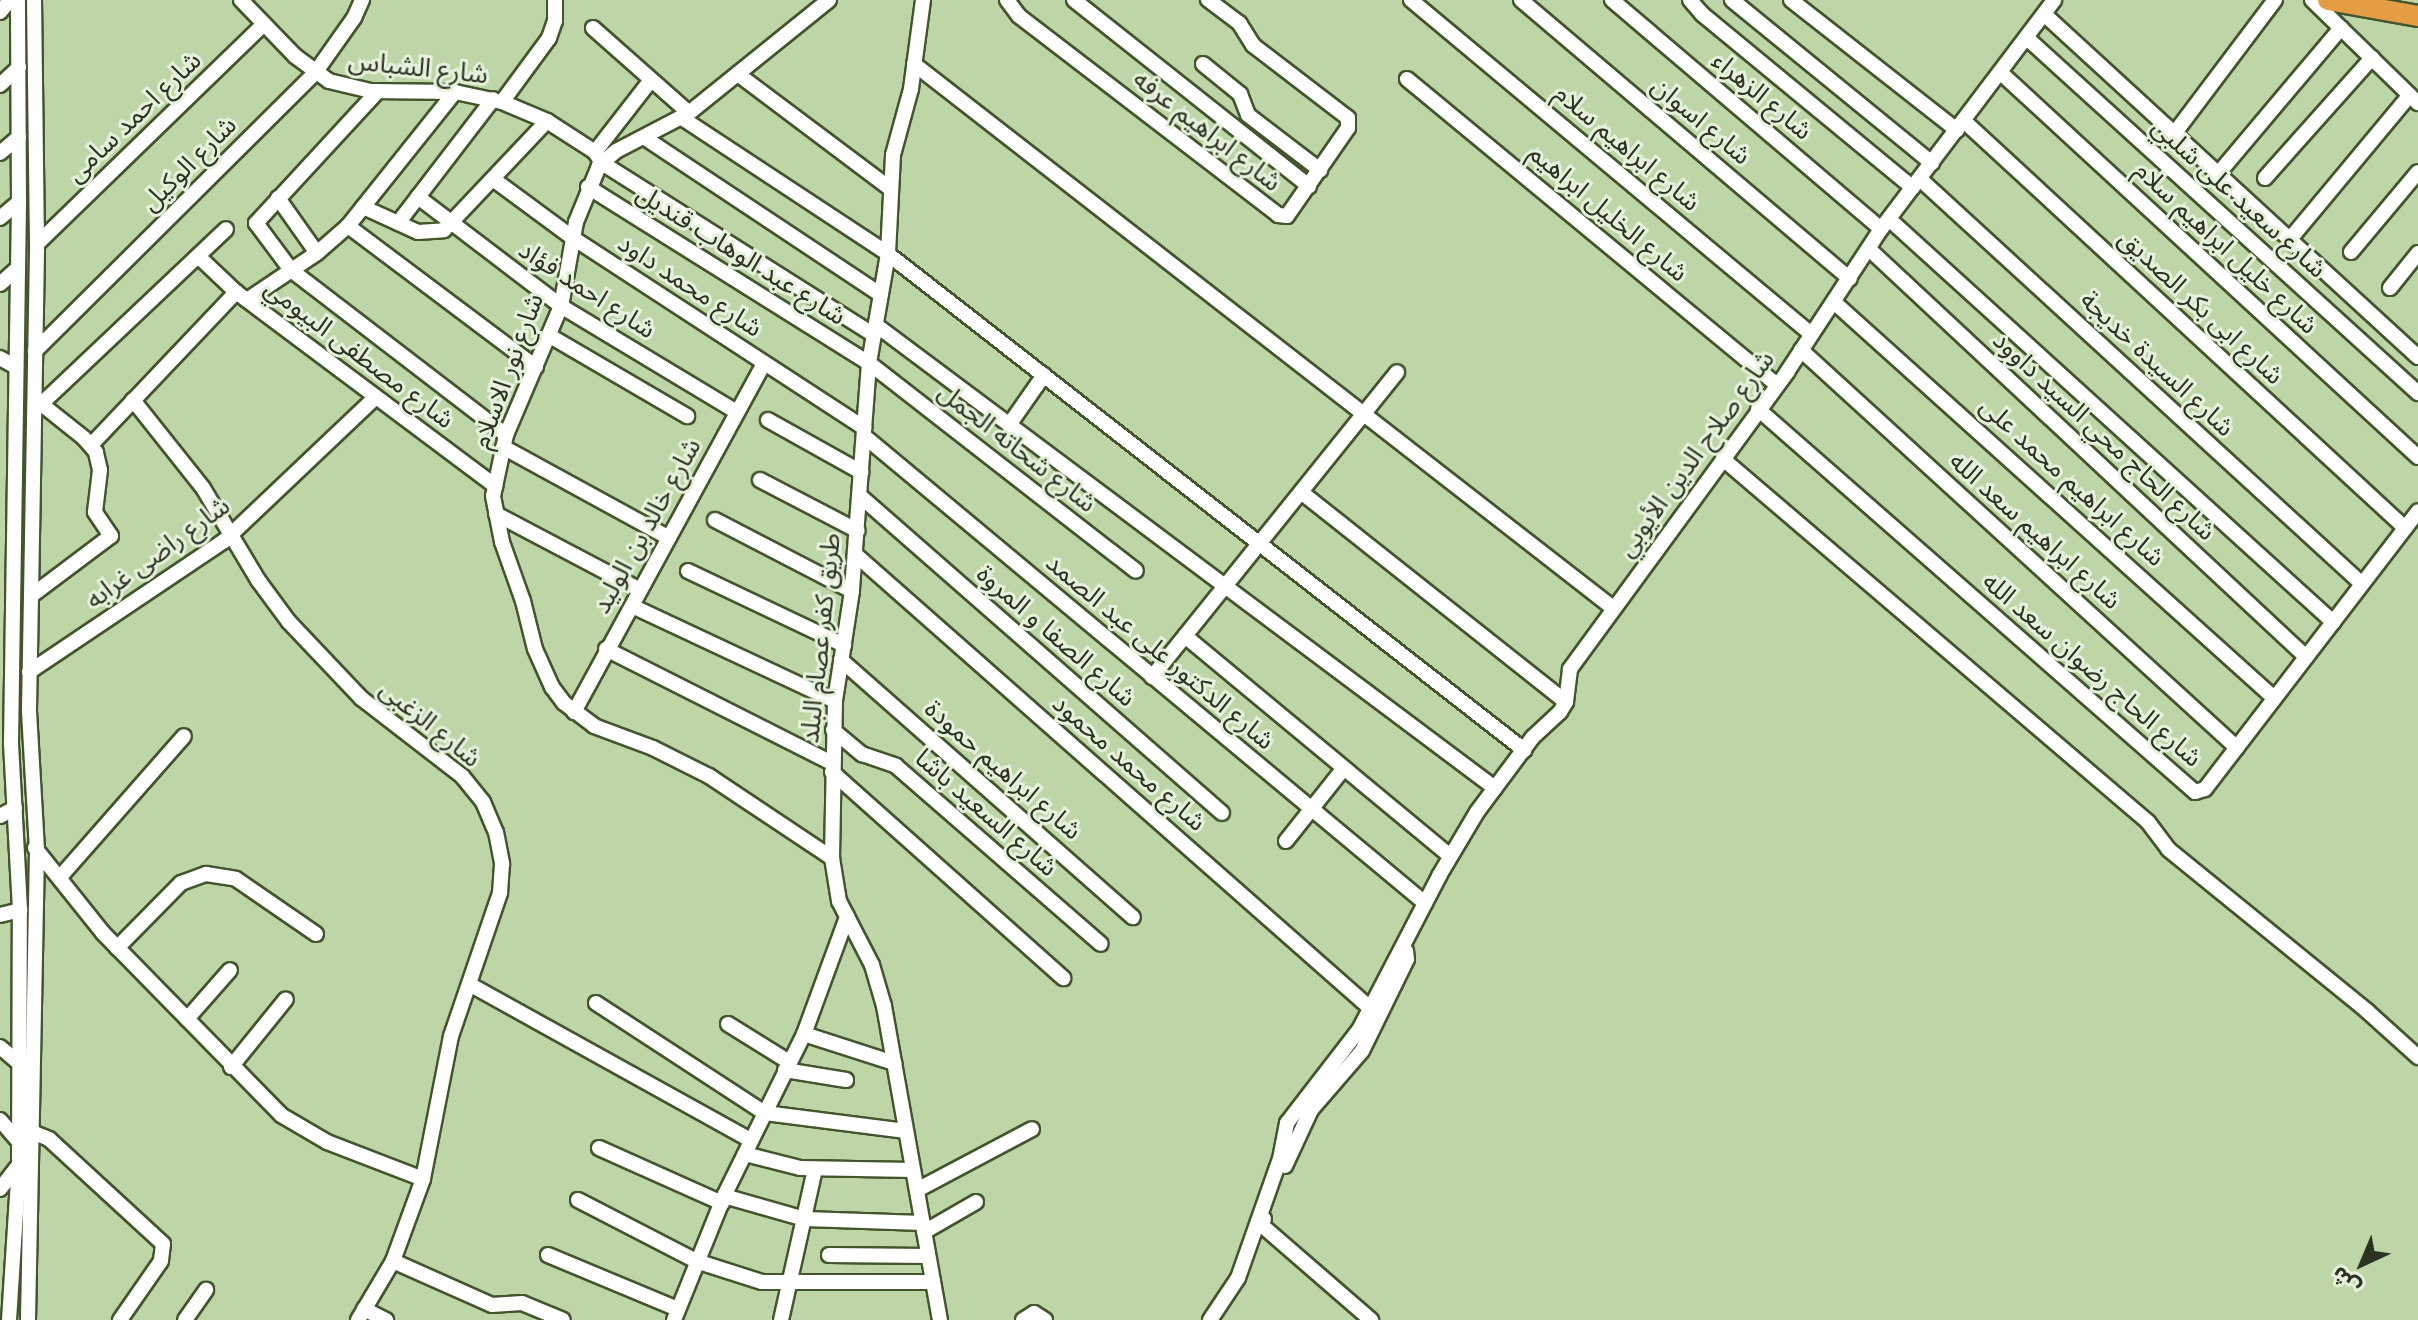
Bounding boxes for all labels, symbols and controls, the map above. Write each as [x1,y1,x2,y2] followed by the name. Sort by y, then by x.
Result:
[60,45,208,189] street label: شارع احمد سامى
[347,45,489,91] street label: شارع الشباس
[1706,45,1818,147] street label: شارع الزهراء
[1127,64,1287,198] street label: شارع ابراهيم عرفه
[1645,70,1757,172] street label: شارع اسوان
[1548,78,1706,218] street label: شارع ابراهيم سلام
[135,110,243,218] street label: شارع الوكيل
[2145,111,2333,285] street label: شارع سعيد على شلبي
[1522,137,1694,289] street label: شارع الخليل ابراهيم
[2128,155,2324,341] street label: شارع خليل ابراهيم سلام
[630,178,852,332] street label: شارع عبد الوهاب قنديل
[2112,223,2290,391] street label: شارع ابى بكر الصديق
[612,228,768,344] street label: شارع محمد داود
[513,234,661,346] street label: شارع احمد فؤاد
[258,272,460,436] street label: شارع مصطفى البيومي
[2073,285,2241,443] street label: شارع السيدة خديجة
[466,289,550,453] street label: شارع نور الاسلام
[1986,325,2222,547] street label: شارع الحاج محي السيد داوود
[1611,345,1781,563] street label: شارع صلاح الدين الأيوبي
[932,376,1102,520] street label: شارع شحاته الجمل
[1973,391,2171,573] street label: شارع ابراهيم محمد على
[586,433,708,619] street label: شارع خالد بن الوليد
[1943,446,2127,616] street label: شارع ابراهيم سعد الله
[80,490,236,616] street label: شارع راضى غرابه
[794,531,848,745] street label: طريق كفر عصام البلد
[1039,547,1281,757] street label: شارع الدكتور على عبد الصمد
[970,558,1142,714] street label: شارع الصفا و المروة
[1976,566,2208,774] street label: شارع الحاج رضوان سعد الله
[373,674,487,774] street label: شارع الزغبى
[1046,688,1212,838] street label: شارع محمد محمود
[918,693,1088,847] street label: شارع ابراهيم حمودة
[908,743,1064,883] street label: شارع السعيد باشا
[2322,1224,2402,1304] north arrow
[2325,1261,2366,1302] text: ش

